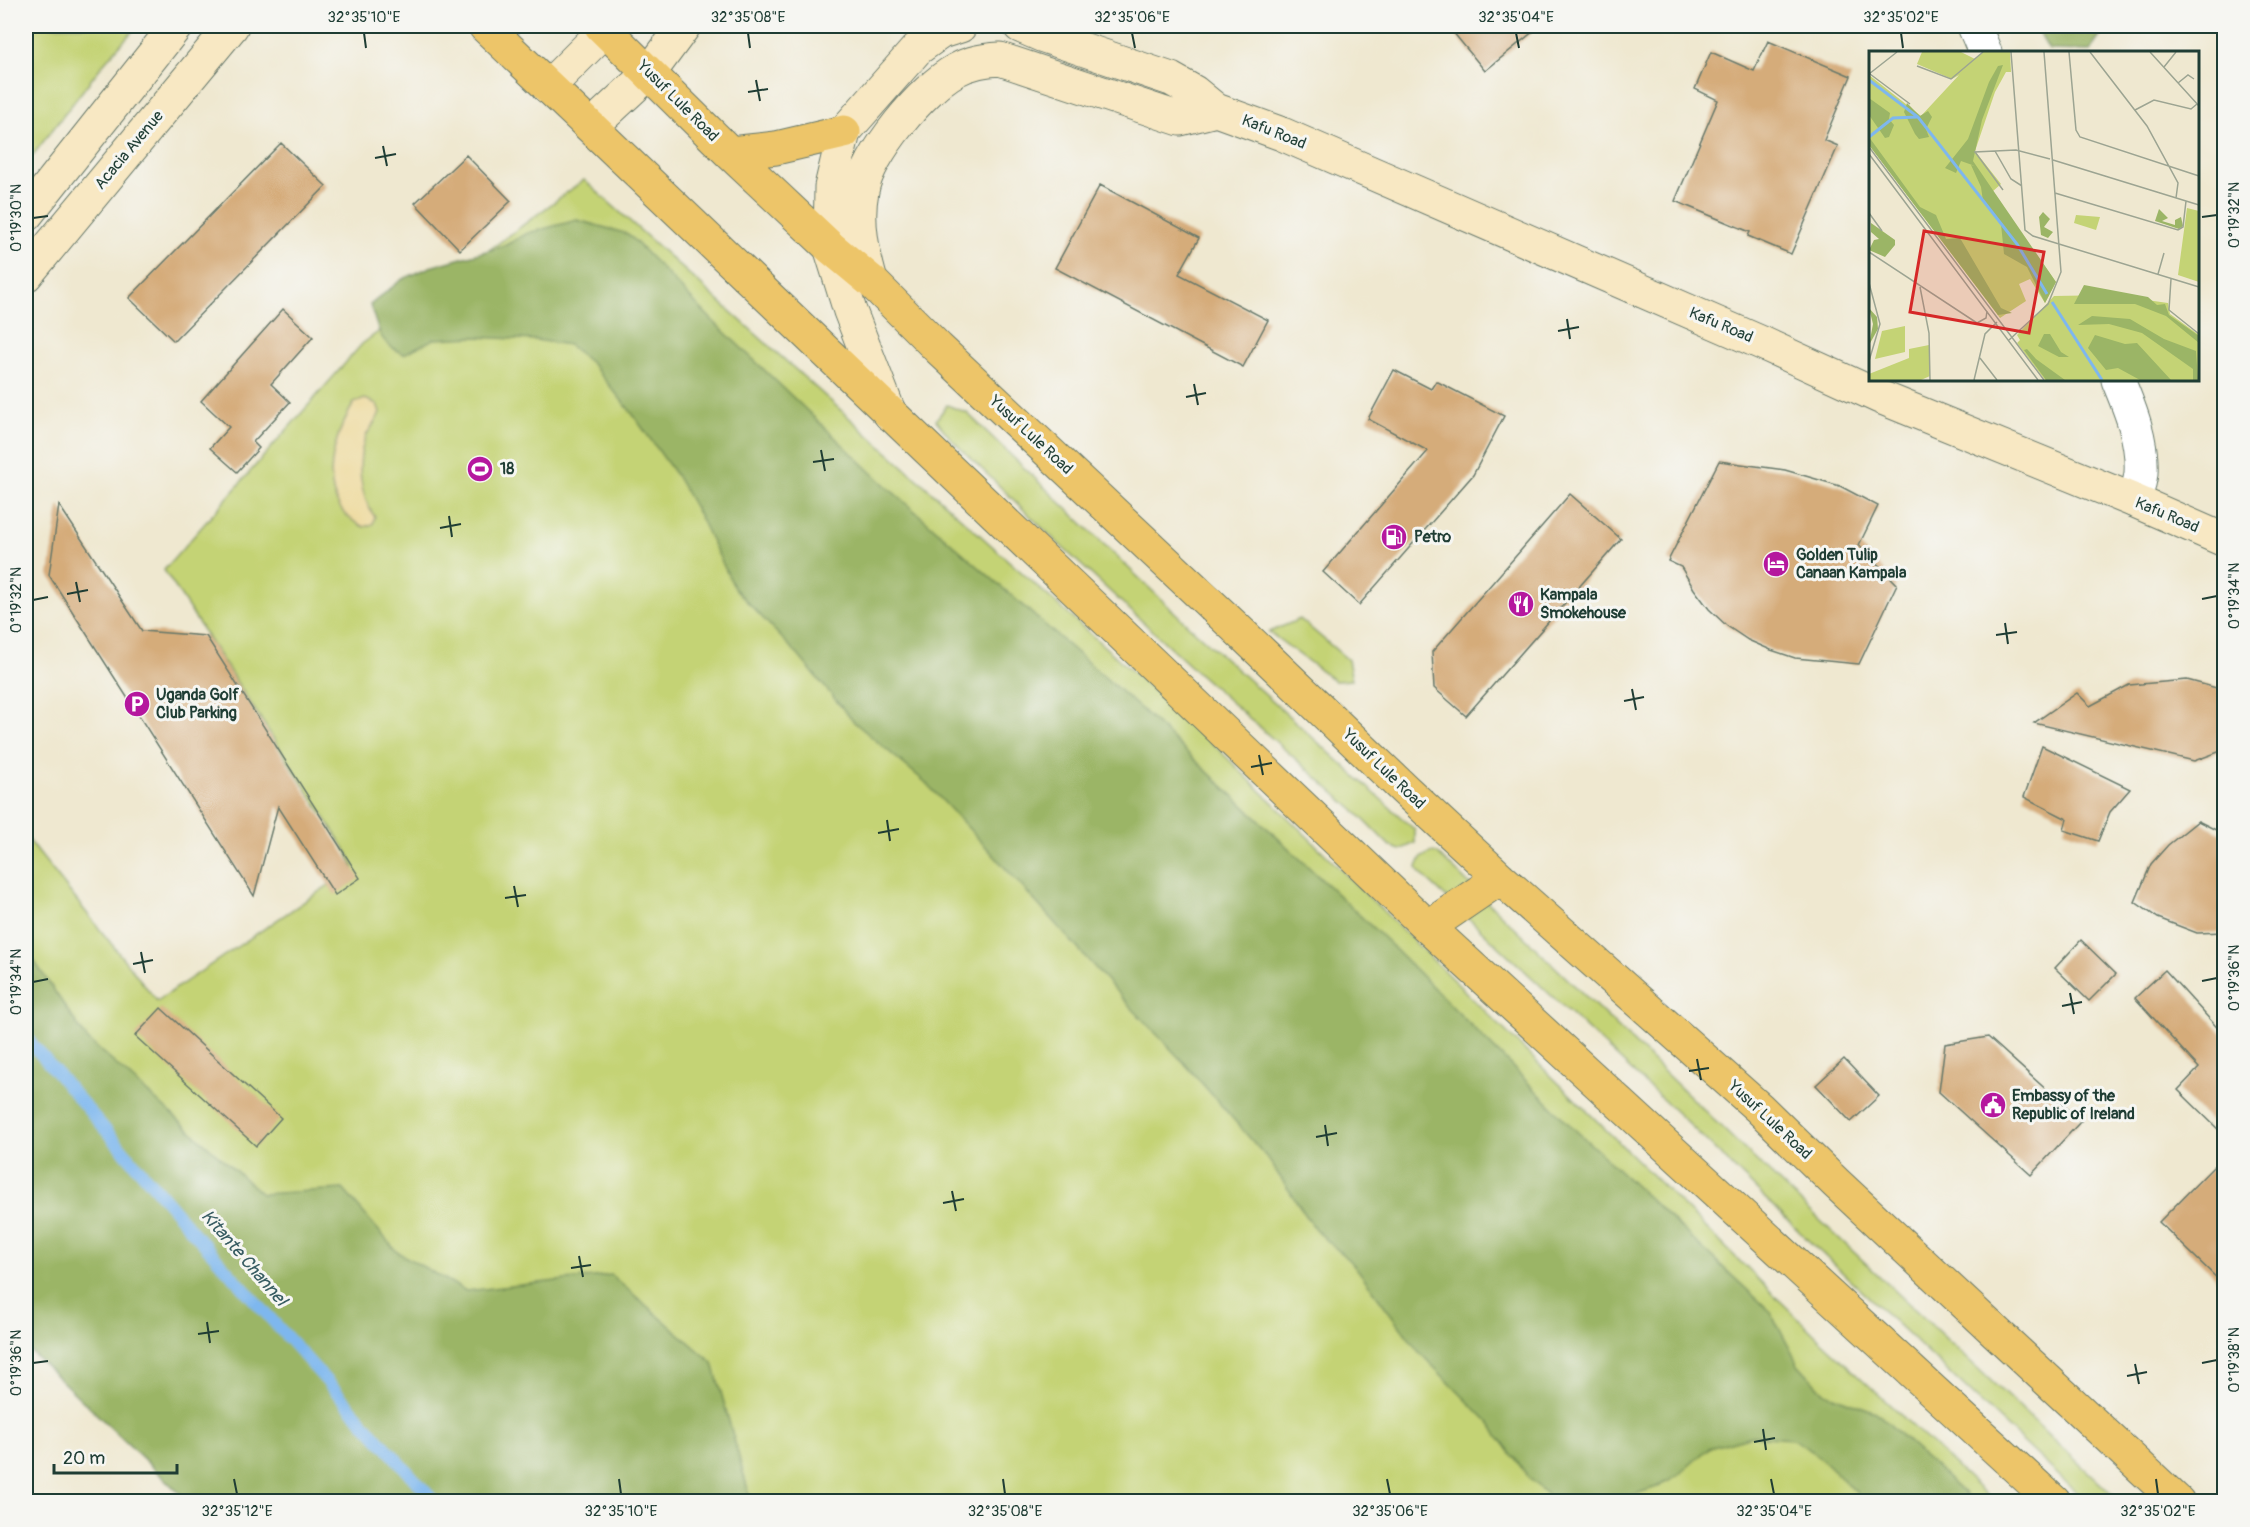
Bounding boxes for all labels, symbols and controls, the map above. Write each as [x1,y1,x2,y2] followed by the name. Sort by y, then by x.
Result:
[328,8,401,27] text: 32°35'10"E
[711,8,785,27] text: 32°35'08"E
[1094,8,1170,27] text: 32°35'06"E
[1478,8,1554,27] text: 32°35'04"E
[1863,8,1939,27] text: 32°35'02"E
[1869,51,2199,381] inset map
[632,55,723,146] street label: Yusuf Lule Road
[90,106,168,194] street label: Acacia Avenue
[1239,110,1309,154] street label: Kafu Road
[2225,182,2244,248] text: 0°19'32"N
[7,184,26,252] text: 0°19'30"N
[1686,303,1756,347] street label: Kafu Road
[984,390,1077,479] street label: Yusuf Lule Road
[465,454,495,484] sports icon: 18
[500,459,514,479] place label: 18
[2132,493,2202,537] street label: Kafu Road
[1379,522,1409,552] fuel station icon: Petro
[1414,527,1452,547] place label: Petro
[1796,545,1907,583] place label: Golden Tulip Canaan Kampala
[1761,549,1791,579] hotel icon: Golden Tulip Canaan Kampala
[2225,563,2244,629] text: 0°19'34"N
[7,567,26,633] text: 0°19'32"N
[1540,585,1627,623] place label: Kampala Smokehouse
[1506,589,1536,619] restaurant icon: Kampala Smokehouse
[156,685,239,723] place label: Uganda Golf Club Parking
[122,689,152,719] parking icon: Uganda Golf Club Parking
[1338,724,1429,813] street label: Yusuf Lule Road
[2225,945,2244,1011] text: 0°19'36"N
[7,949,26,1015] text: 0°19'34"N
[1723,1075,1816,1164] street label: Yusuf Lule Road
[2012,1086,2135,1124] place label: Embassy of the Republic of Ireland
[1978,1090,2008,1120] public building icon: Embassy of the Republic of Ireland
[196,1205,293,1312] water label: Kitante Channel
[2225,1327,2244,1393] text: 0°19'38"N
[7,1330,26,1396] text: 0°19'36"N
[54,1437,177,1475] scale bar
[63,1447,105,1470] text: 20 m
[202,1502,273,1521] text: 32°35'12"E
[585,1502,658,1521] text: 32°35'10"E
[968,1502,1042,1521] text: 32°35'08"E
[1352,1502,1428,1521] text: 32°35'06"E
[1736,1502,1812,1521] text: 32°35'04"E
[2120,1502,2196,1521] text: 32°35'02"E

